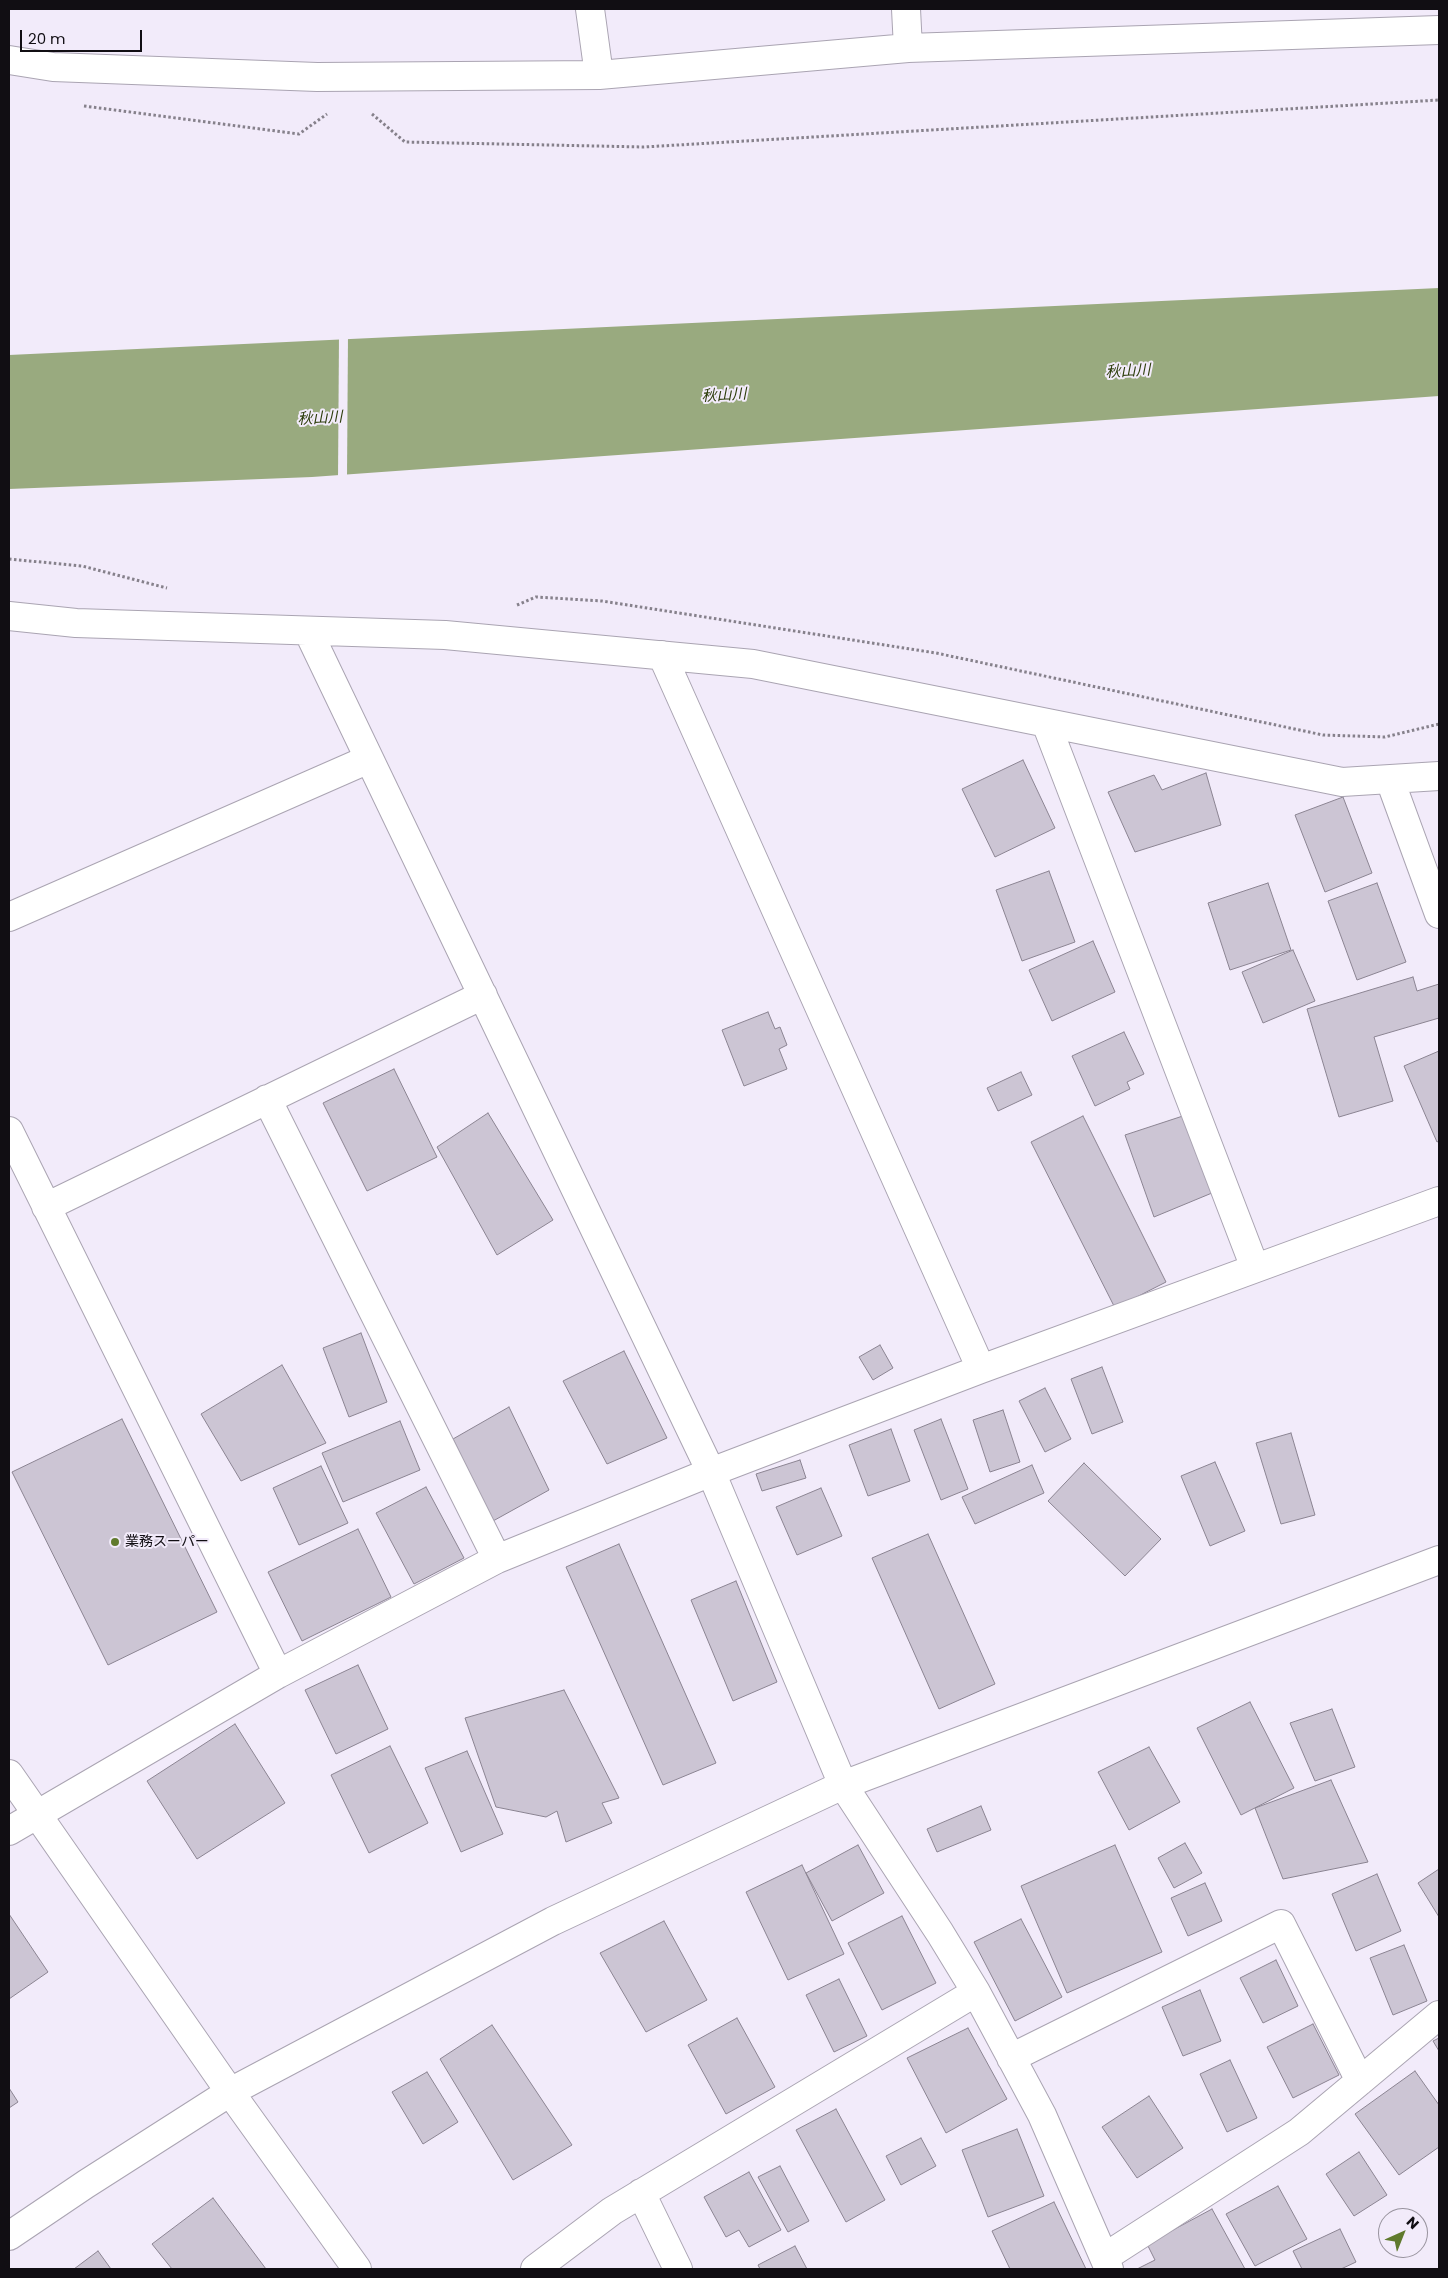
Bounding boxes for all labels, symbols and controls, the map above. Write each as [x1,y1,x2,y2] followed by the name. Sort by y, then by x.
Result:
[22,20,145,52] scale bar
[28,28,66,49] text: 20 m
[1105,362,1151,382] water label: 秋山川
[701,386,747,406] water label: 秋山川
[297,409,343,429] water label: 秋山川
[125,1534,209,1550] place label: 業務スーパー
[109,1536,121,1548] marker: 業務スーパー
[1378,2208,1428,2258] north arrow
[1402,2212,1423,2234] text: N

